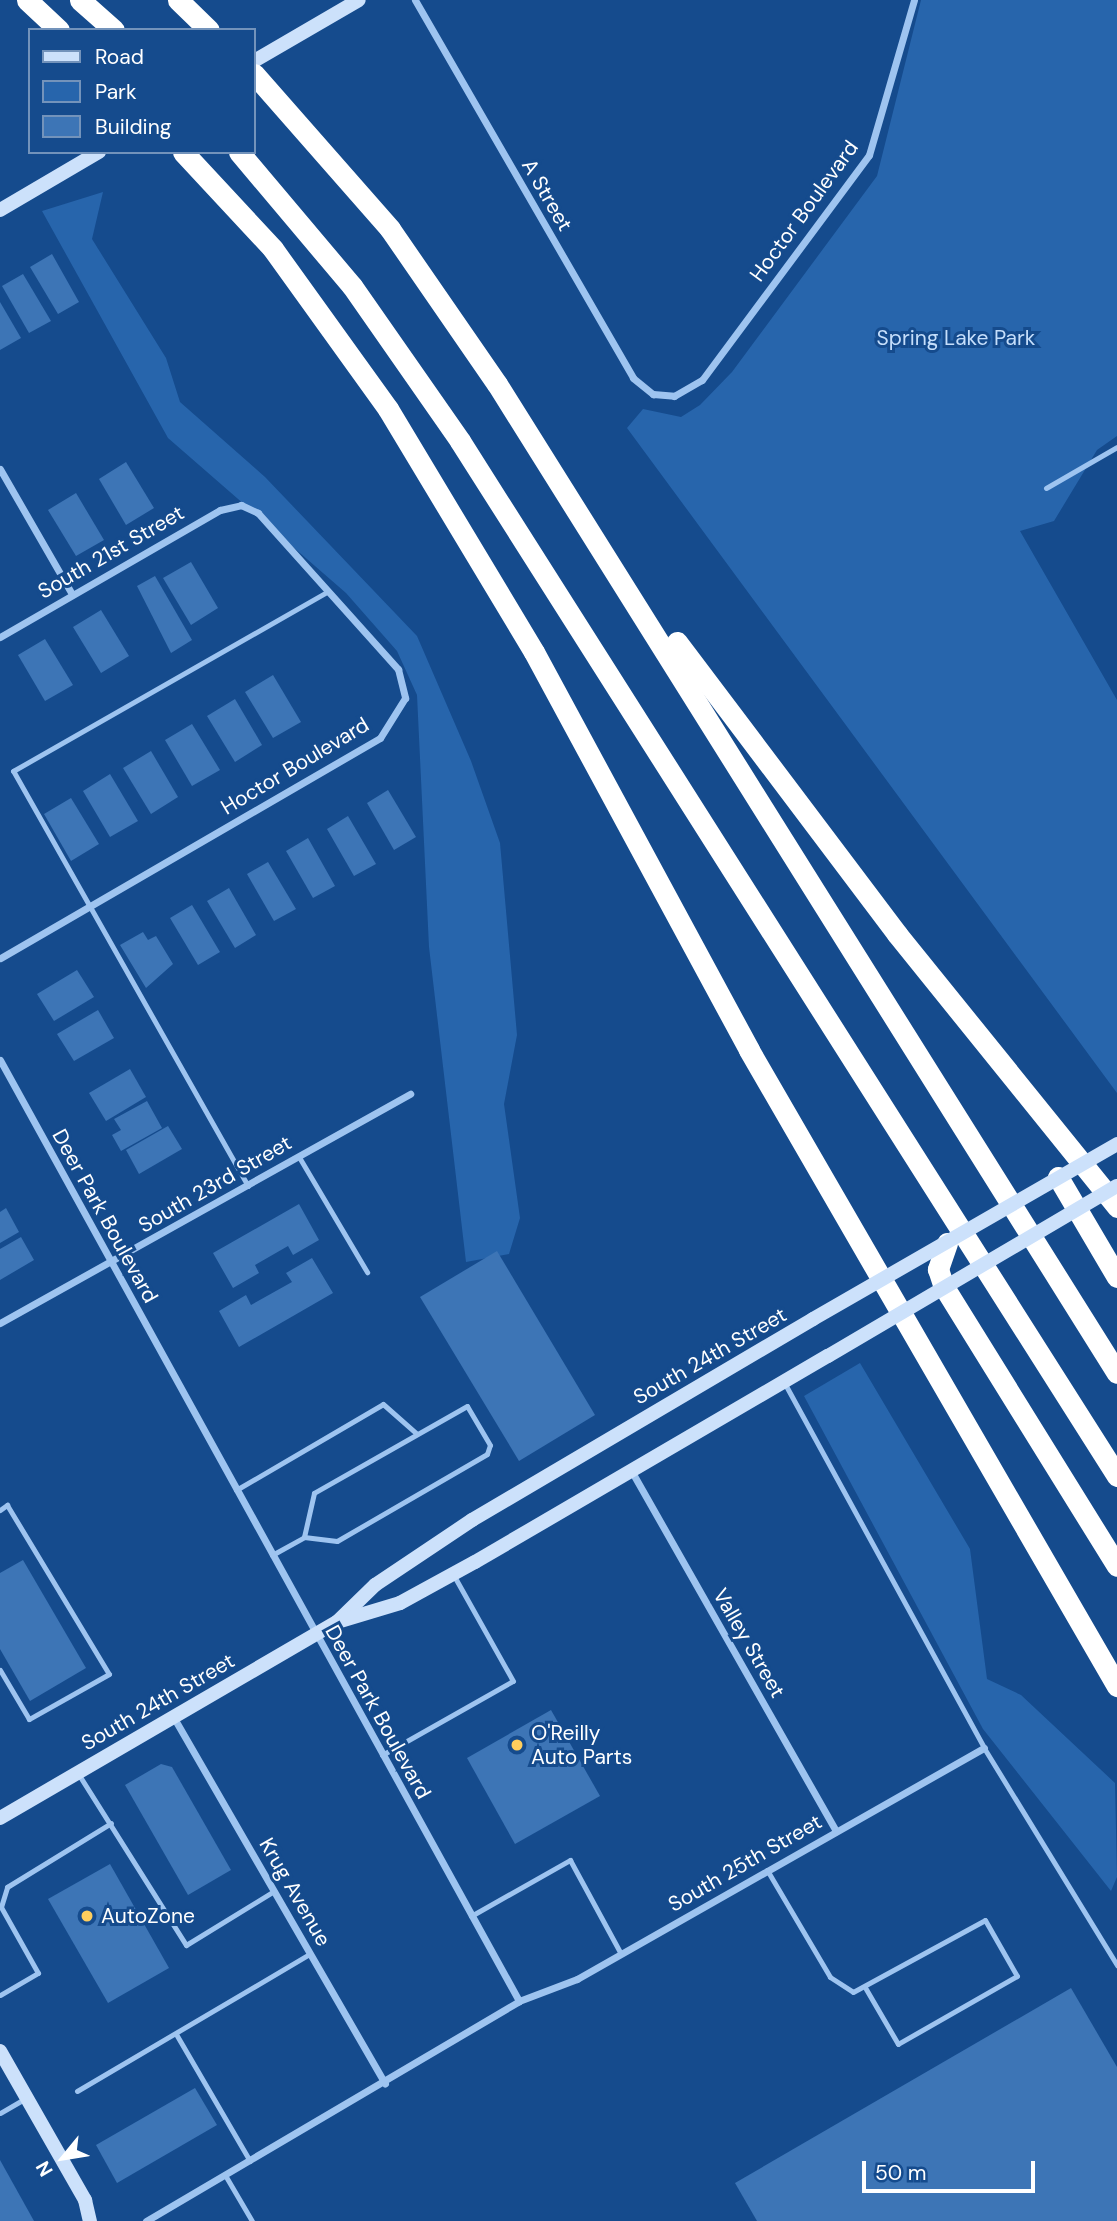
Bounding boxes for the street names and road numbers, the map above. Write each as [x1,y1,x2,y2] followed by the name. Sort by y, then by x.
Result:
[744,136,864,286] street label: Hoctor Boulevard
[516,154,578,236] street label: A Street
[33,500,189,604] street label: South 21st Street
[216,712,374,820] street label: Hoctor Boulevard
[47,1125,163,1307] street label: Deer Park Boulevard
[134,1130,296,1238] street label: South 23rd Street
[629,1302,791,1410] street label: South 24th Street
[708,1584,790,1702] street label: Valley Street
[320,1621,436,1803] street label: Deer Park Boulevard
[77,1648,239,1756] street label: South 24th Street
[664,1809,826,1917] street label: South 25th Street
[254,1833,336,1951] street label: Krug Avenue

